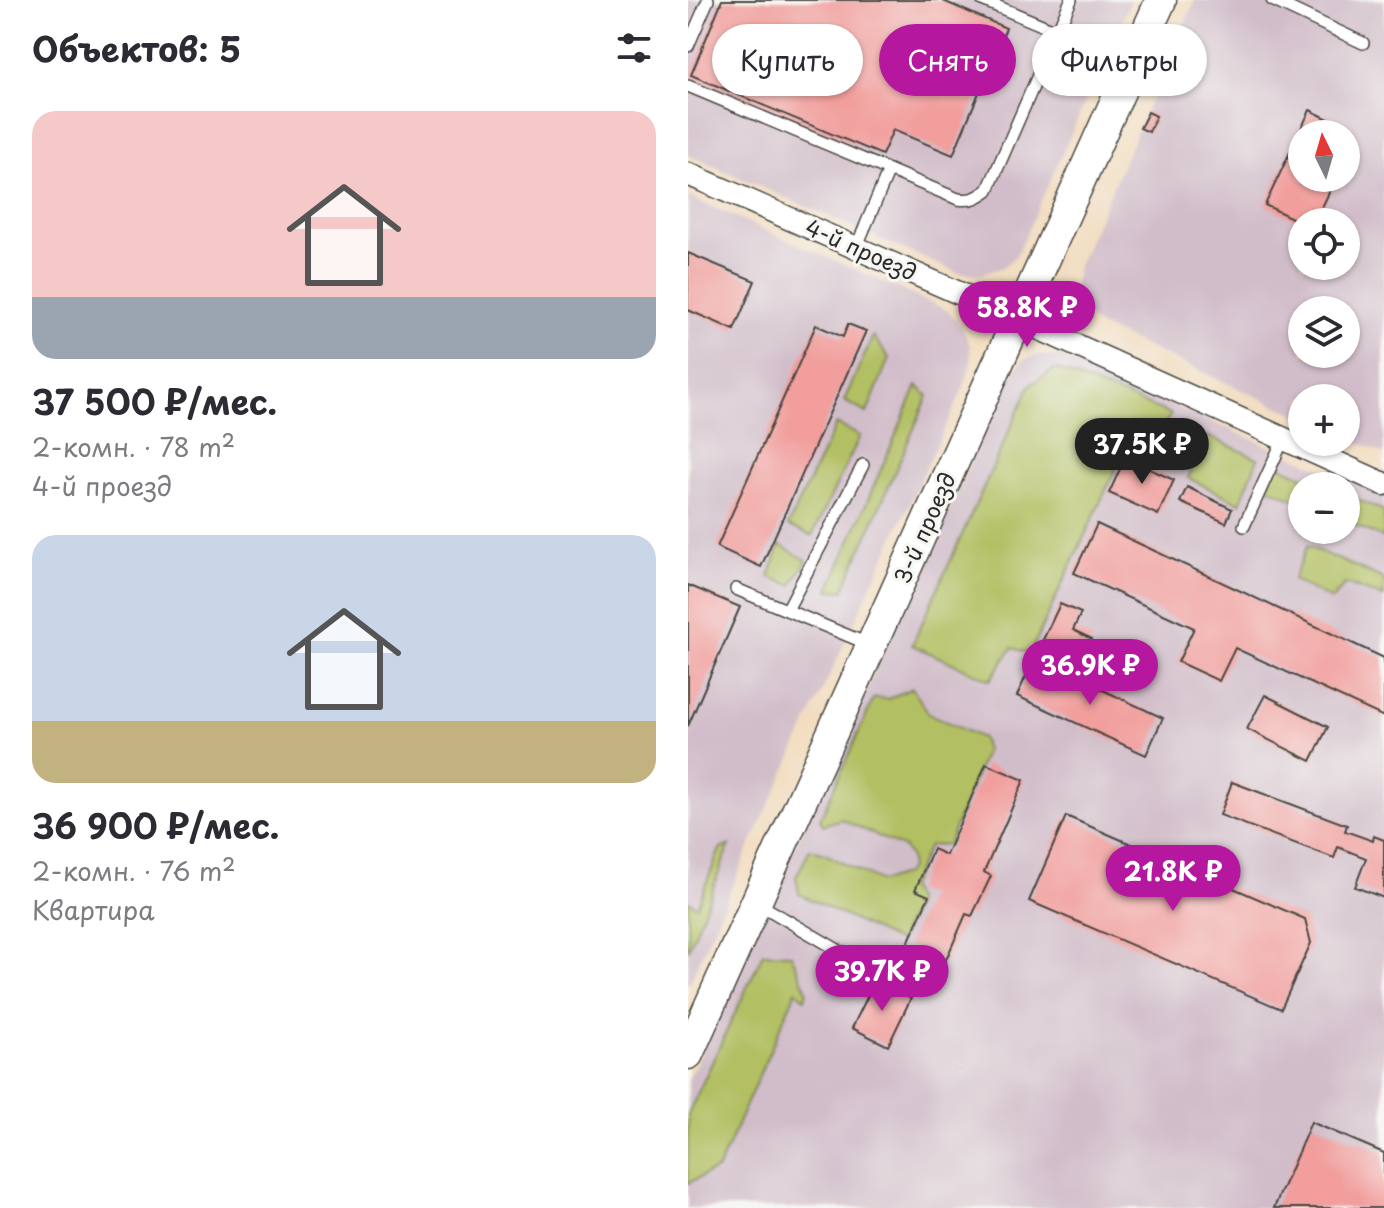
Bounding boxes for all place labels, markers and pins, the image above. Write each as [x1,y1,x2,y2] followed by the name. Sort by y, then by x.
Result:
[953,281,1101,349] pin: 58.8K ₽
[1068,418,1216,486] pin: 37.5K ₽
[1016,639,1164,707] pin: 36.9K ₽
[1099,845,1247,913] pin: 21.8K ₽
[808,945,956,1013] pin: 39.7K ₽

